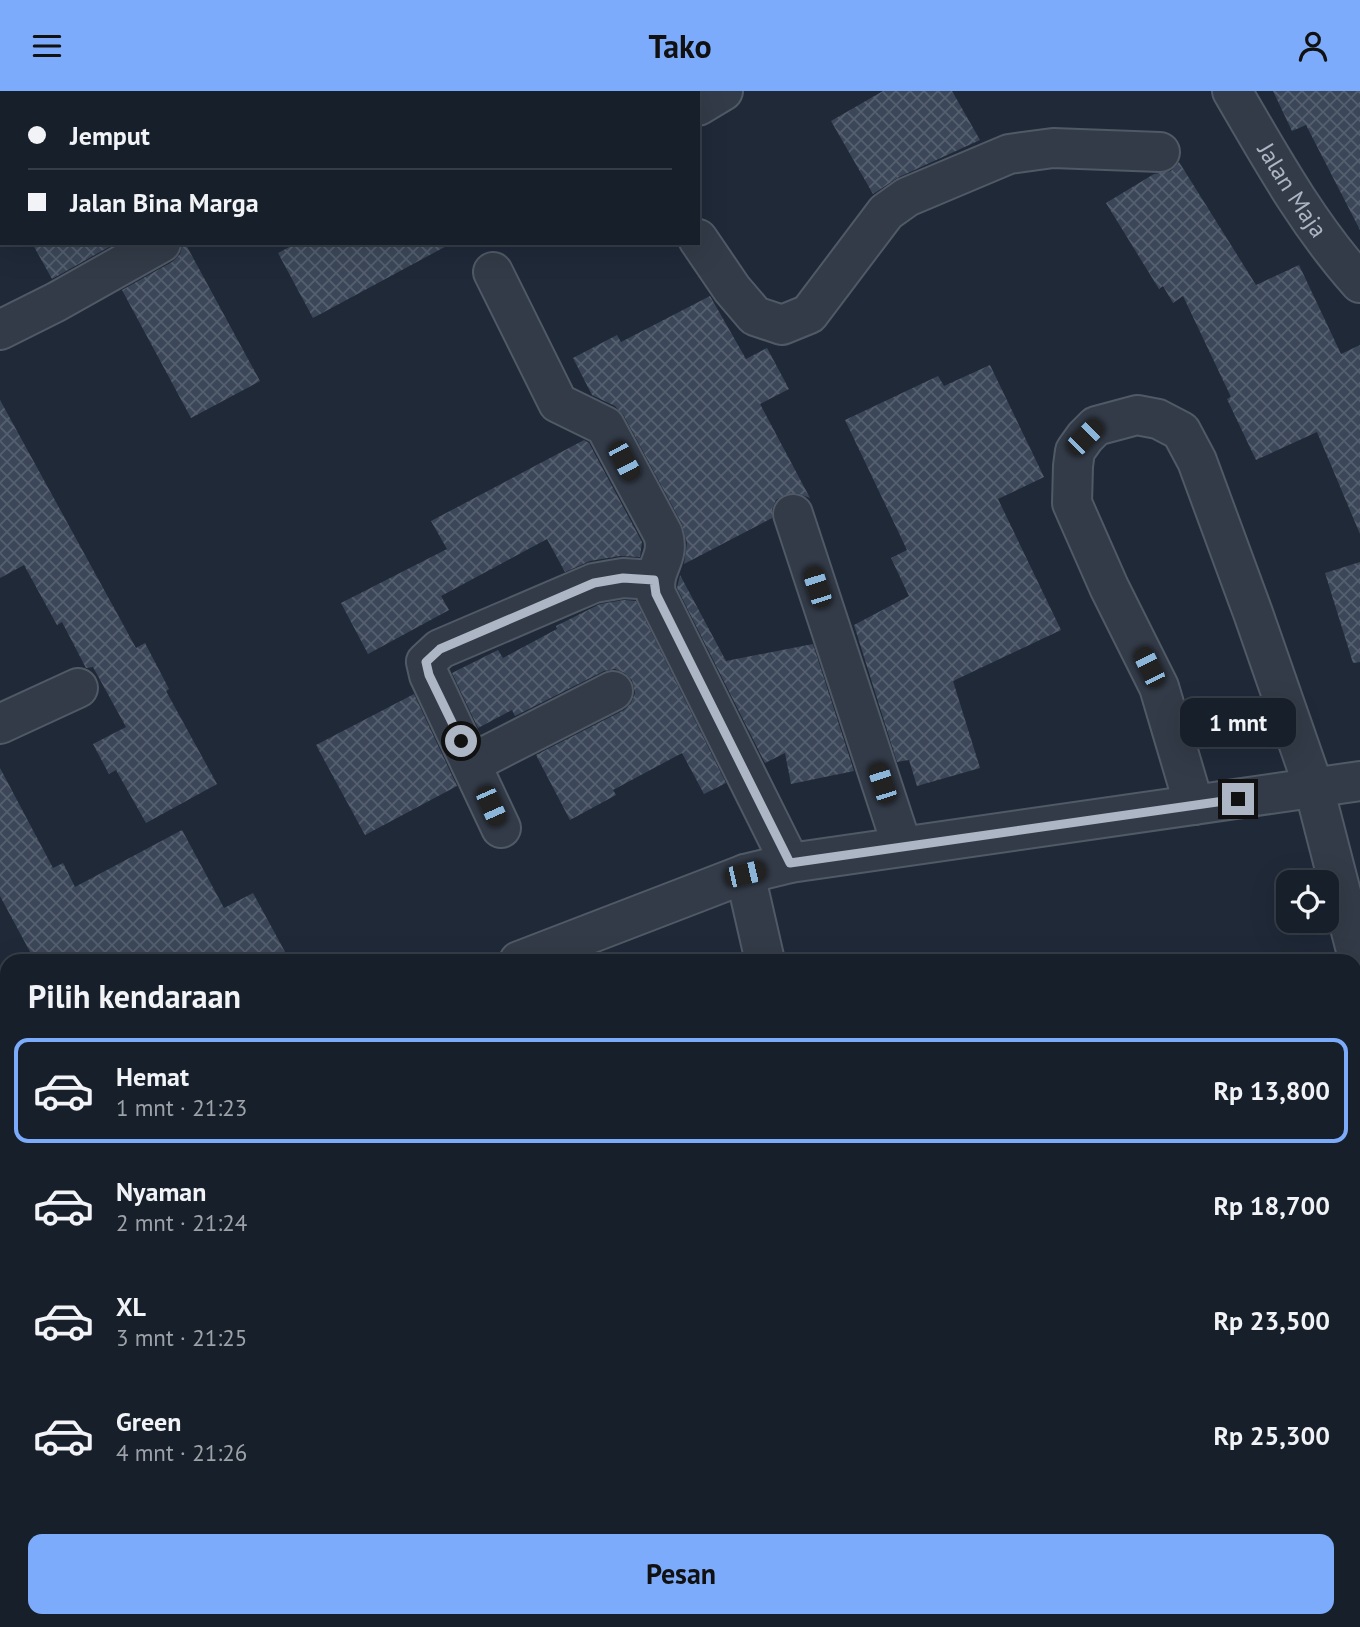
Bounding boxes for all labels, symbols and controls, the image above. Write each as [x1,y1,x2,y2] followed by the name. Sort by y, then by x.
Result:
[648,25,712,67] text: Tako
[28,27,66,65] icon: menu
[1294,27,1332,65] icon: person
[70,119,150,152] text: Jemput
[1250,136,1334,244] street label: Jalan Maja
[70,186,259,219] text: Jalan Bina Marga
[1063,415,1108,459] car
[605,438,644,484] car
[801,564,834,610] car
[1131,644,1168,690] car
[1180,697,1296,747] callout: 1 mnt
[1209,708,1267,737] text: 1 mnt
[445,725,477,757] route start
[866,760,899,806] car
[473,783,510,829] car
[1222,783,1254,815] route end
[723,859,768,889] car
[1276,870,1339,933] map controls
[1276,870,1339,933] button: locate
[28,975,241,1017] text: Pilih kendaraan
[32,1059,95,1122] icon: car
[116,1060,189,1093] text: Hemat
[1213,1074,1330,1107] text: Rp 13,800
[116,1093,247,1122] text: 1 mnt · 21:23
[32,1174,95,1237] icon: car
[116,1175,206,1208] text: Nyaman
[1213,1189,1330,1222] text: Rp 18,700
[116,1208,247,1237] text: 2 mnt · 21:24
[32,1289,95,1352] icon: car
[116,1290,146,1323] text: XL
[1213,1304,1330,1337] text: Rp 23,500
[116,1323,247,1352] text: 3 mnt · 21:25
[32,1404,95,1467] icon: car
[116,1405,181,1438] text: Green
[1213,1419,1330,1452] text: Rp 25,300
[116,1438,247,1467] text: 4 mnt · 21:26
[28,1534,1334,1614] button: Pesan

